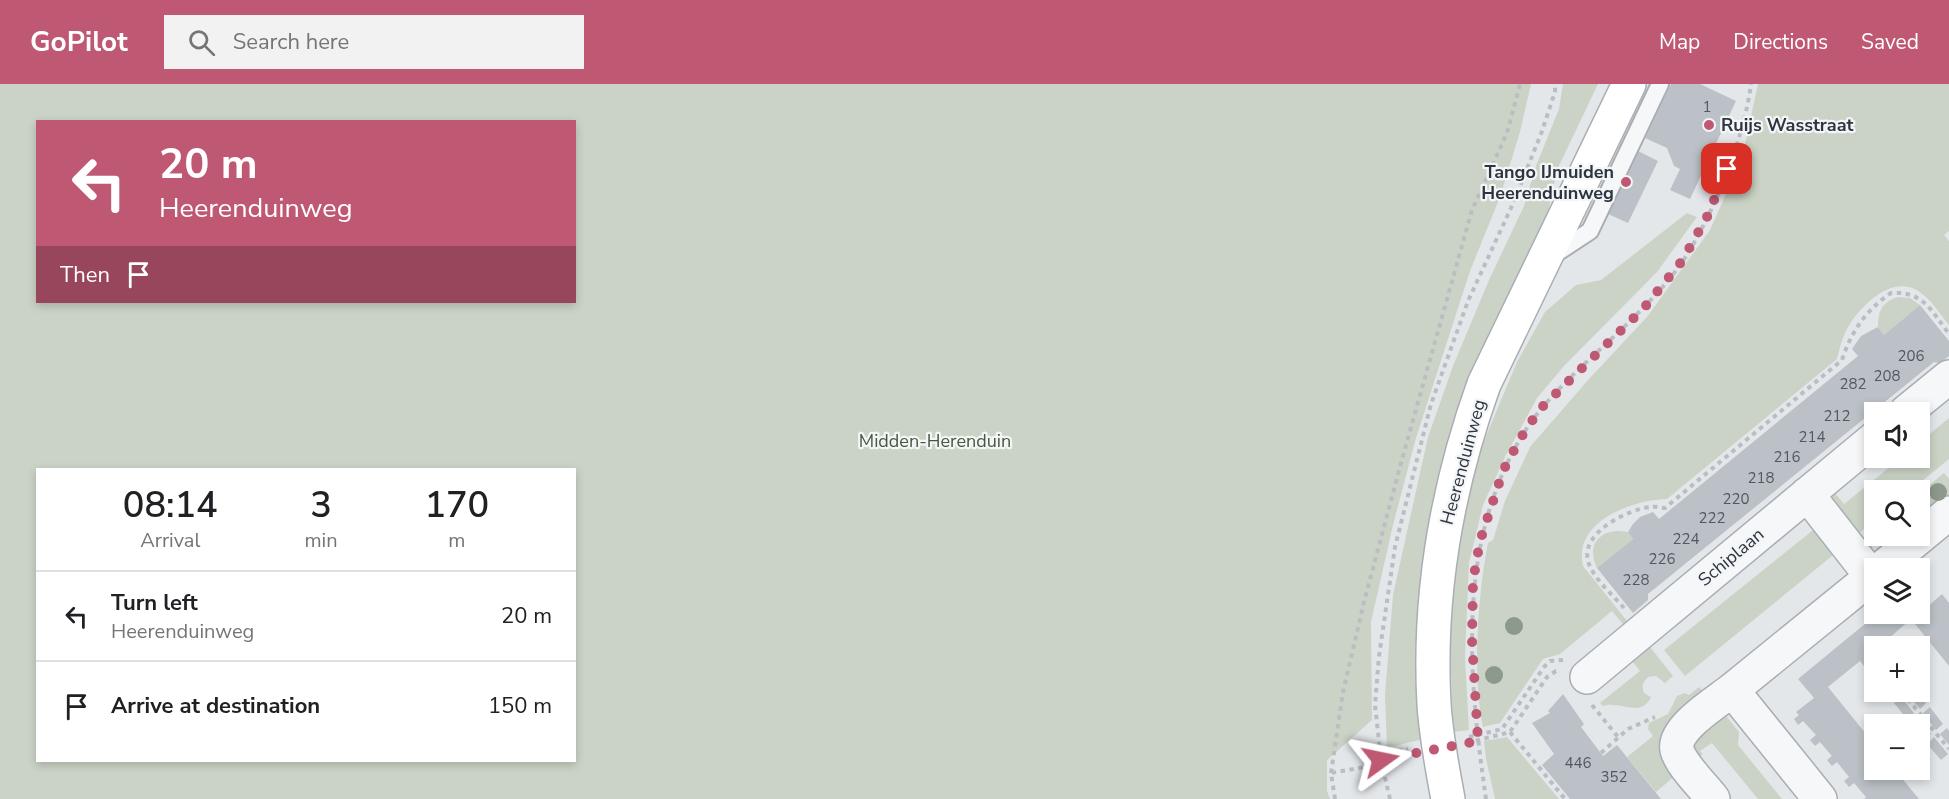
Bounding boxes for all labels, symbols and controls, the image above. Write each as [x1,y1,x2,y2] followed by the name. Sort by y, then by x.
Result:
[164,15,584,69] search box
[30,23,128,61] text: GoPilot
[185,26,218,59] icon: search
[233,27,349,57] text: Search here
[1659,28,1700,56] text: Map
[1733,28,1828,56] text: Directions
[1861,28,1919,56] text: Saved
[1702,97,1712,117] house number: 1
[1721,113,1854,137] place label: Ruijs Wasstraat
[1702,118,1716,132] marker: Ruijs Wasstraat
[159,136,258,193] text: 20 m
[1701,143,1752,194] pin
[60,144,138,222] icon: left
[1710,152,1743,185] icon: arrive
[1481,160,1614,205] place label: Tango IJmuiden Heerenduinweg
[1619,175,1633,189] marker: Tango IJmuiden Heerenduinweg
[159,190,353,227] text: Heerenduinweg
[122,258,155,291] icon: arrive
[60,260,110,290] text: Then
[1897,346,1925,366] house number: 206
[1873,366,1901,386] house number: 208
[1839,374,1867,394] house number: 282
[1435,397,1491,527] street label: Heerenduinweg
[1864,402,1930,780] map controls
[1864,402,1930,468] button: sound
[1823,406,1851,426] house number: 212
[1798,427,1826,447] house number: 214
[859,429,1011,453] park label: Midden-Herenduin
[1773,447,1801,467] house number: 216
[1747,468,1775,488] house number: 218
[1864,480,1930,546] button: search
[123,481,218,530] text: 08:14
[310,481,332,530] text: 3
[424,481,489,530] text: 170
[1722,489,1750,509] house number: 220
[1698,508,1726,528] house number: 222
[1693,522,1769,592] street label: Schiplaan
[140,527,200,554] text: Arrival
[305,527,338,554] text: min
[448,527,465,554] text: m
[1672,529,1700,549] house number: 224
[1648,549,1676,569] house number: 226
[1864,558,1930,624] button: layers
[1622,570,1650,590] house number: 228
[111,588,198,618] text: Turn left
[60,600,93,633] icon: left
[501,601,552,631] text: 20 m
[111,618,254,645] text: Heerenduinweg
[1864,636,1930,702] button: +
[60,690,93,723] icon: arrive
[111,691,320,721] text: Arrive at destination
[488,691,552,721] text: 150 m
[1864,714,1930,780] button: −
[1349,728,1413,792] position arrow
[1564,753,1592,773] house number: 446
[1600,767,1628,787] house number: 352

